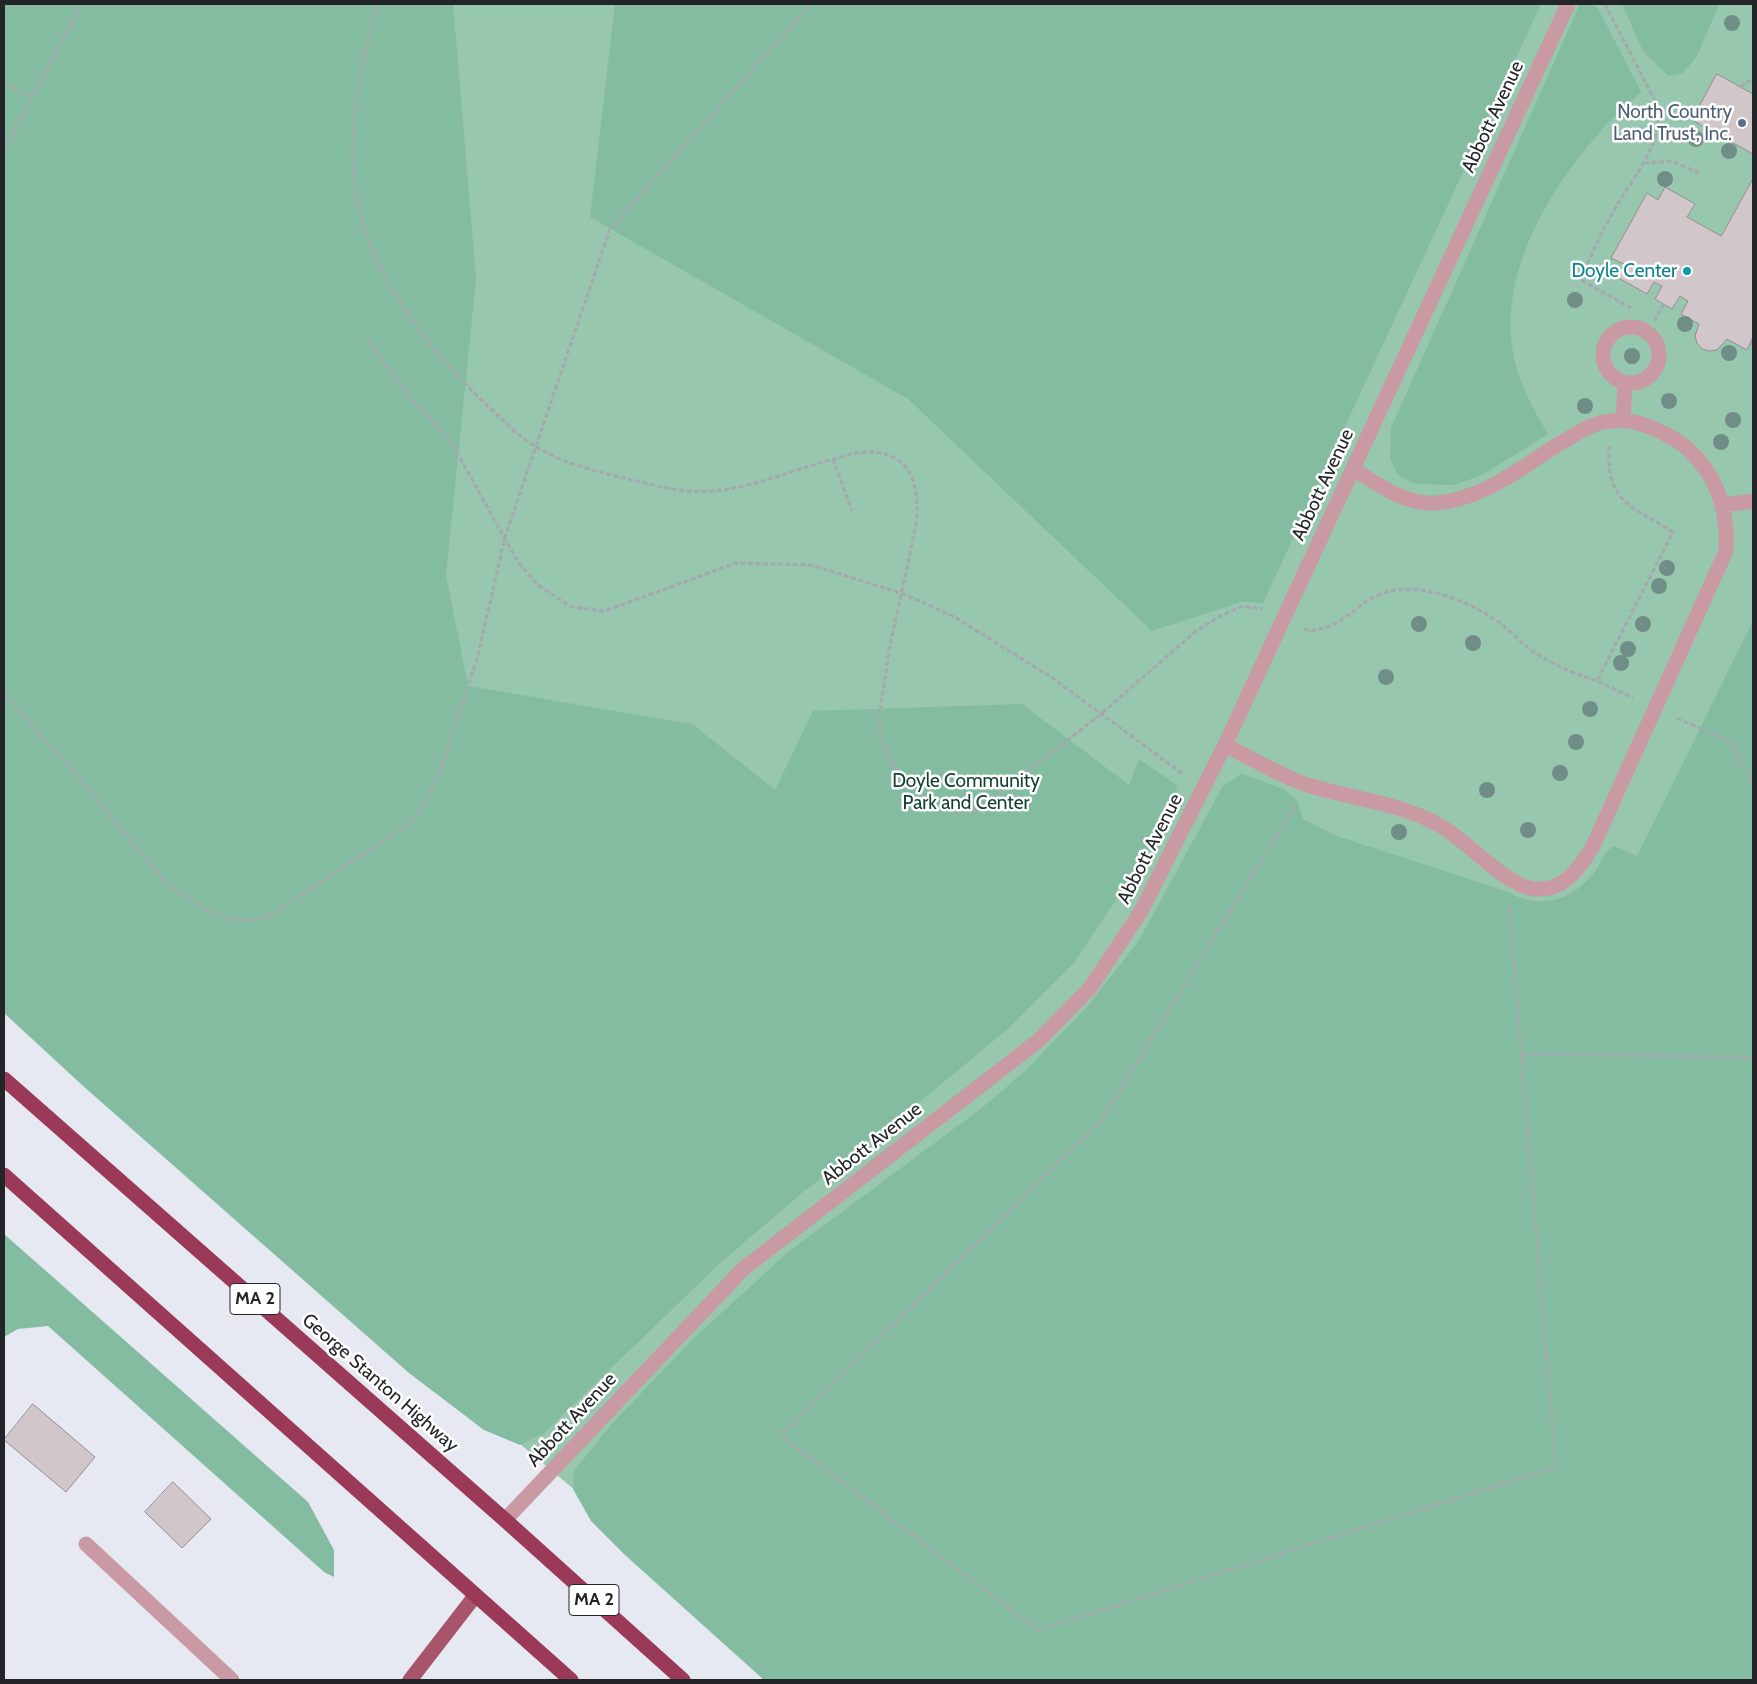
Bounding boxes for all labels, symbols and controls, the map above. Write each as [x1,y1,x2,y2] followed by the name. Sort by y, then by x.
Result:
[1457,58,1529,176] street label: Abbott Avenue
[1613,101,1732,145] place label: North Country Land Trust, Inc.
[1736,117,1748,129] marker: North Country Land Trust, Inc.
[1571,260,1677,282] place label: Doyle Center
[1681,265,1693,277] marker: Doyle Center
[1287,426,1359,544] street label: Abbott Avenue
[892,770,1040,814] park label: Doyle Community Park and Center
[1113,790,1187,908] street label: Abbott Avenue
[818,1098,926,1190] street label: Abbott Avenue
[230,1284,280,1315] road number: MA 2
[297,1309,463,1457] street label: George Stanton Highway
[523,1368,621,1472] street label: Abbott Avenue
[569,1584,619,1616] road number: MA 2

